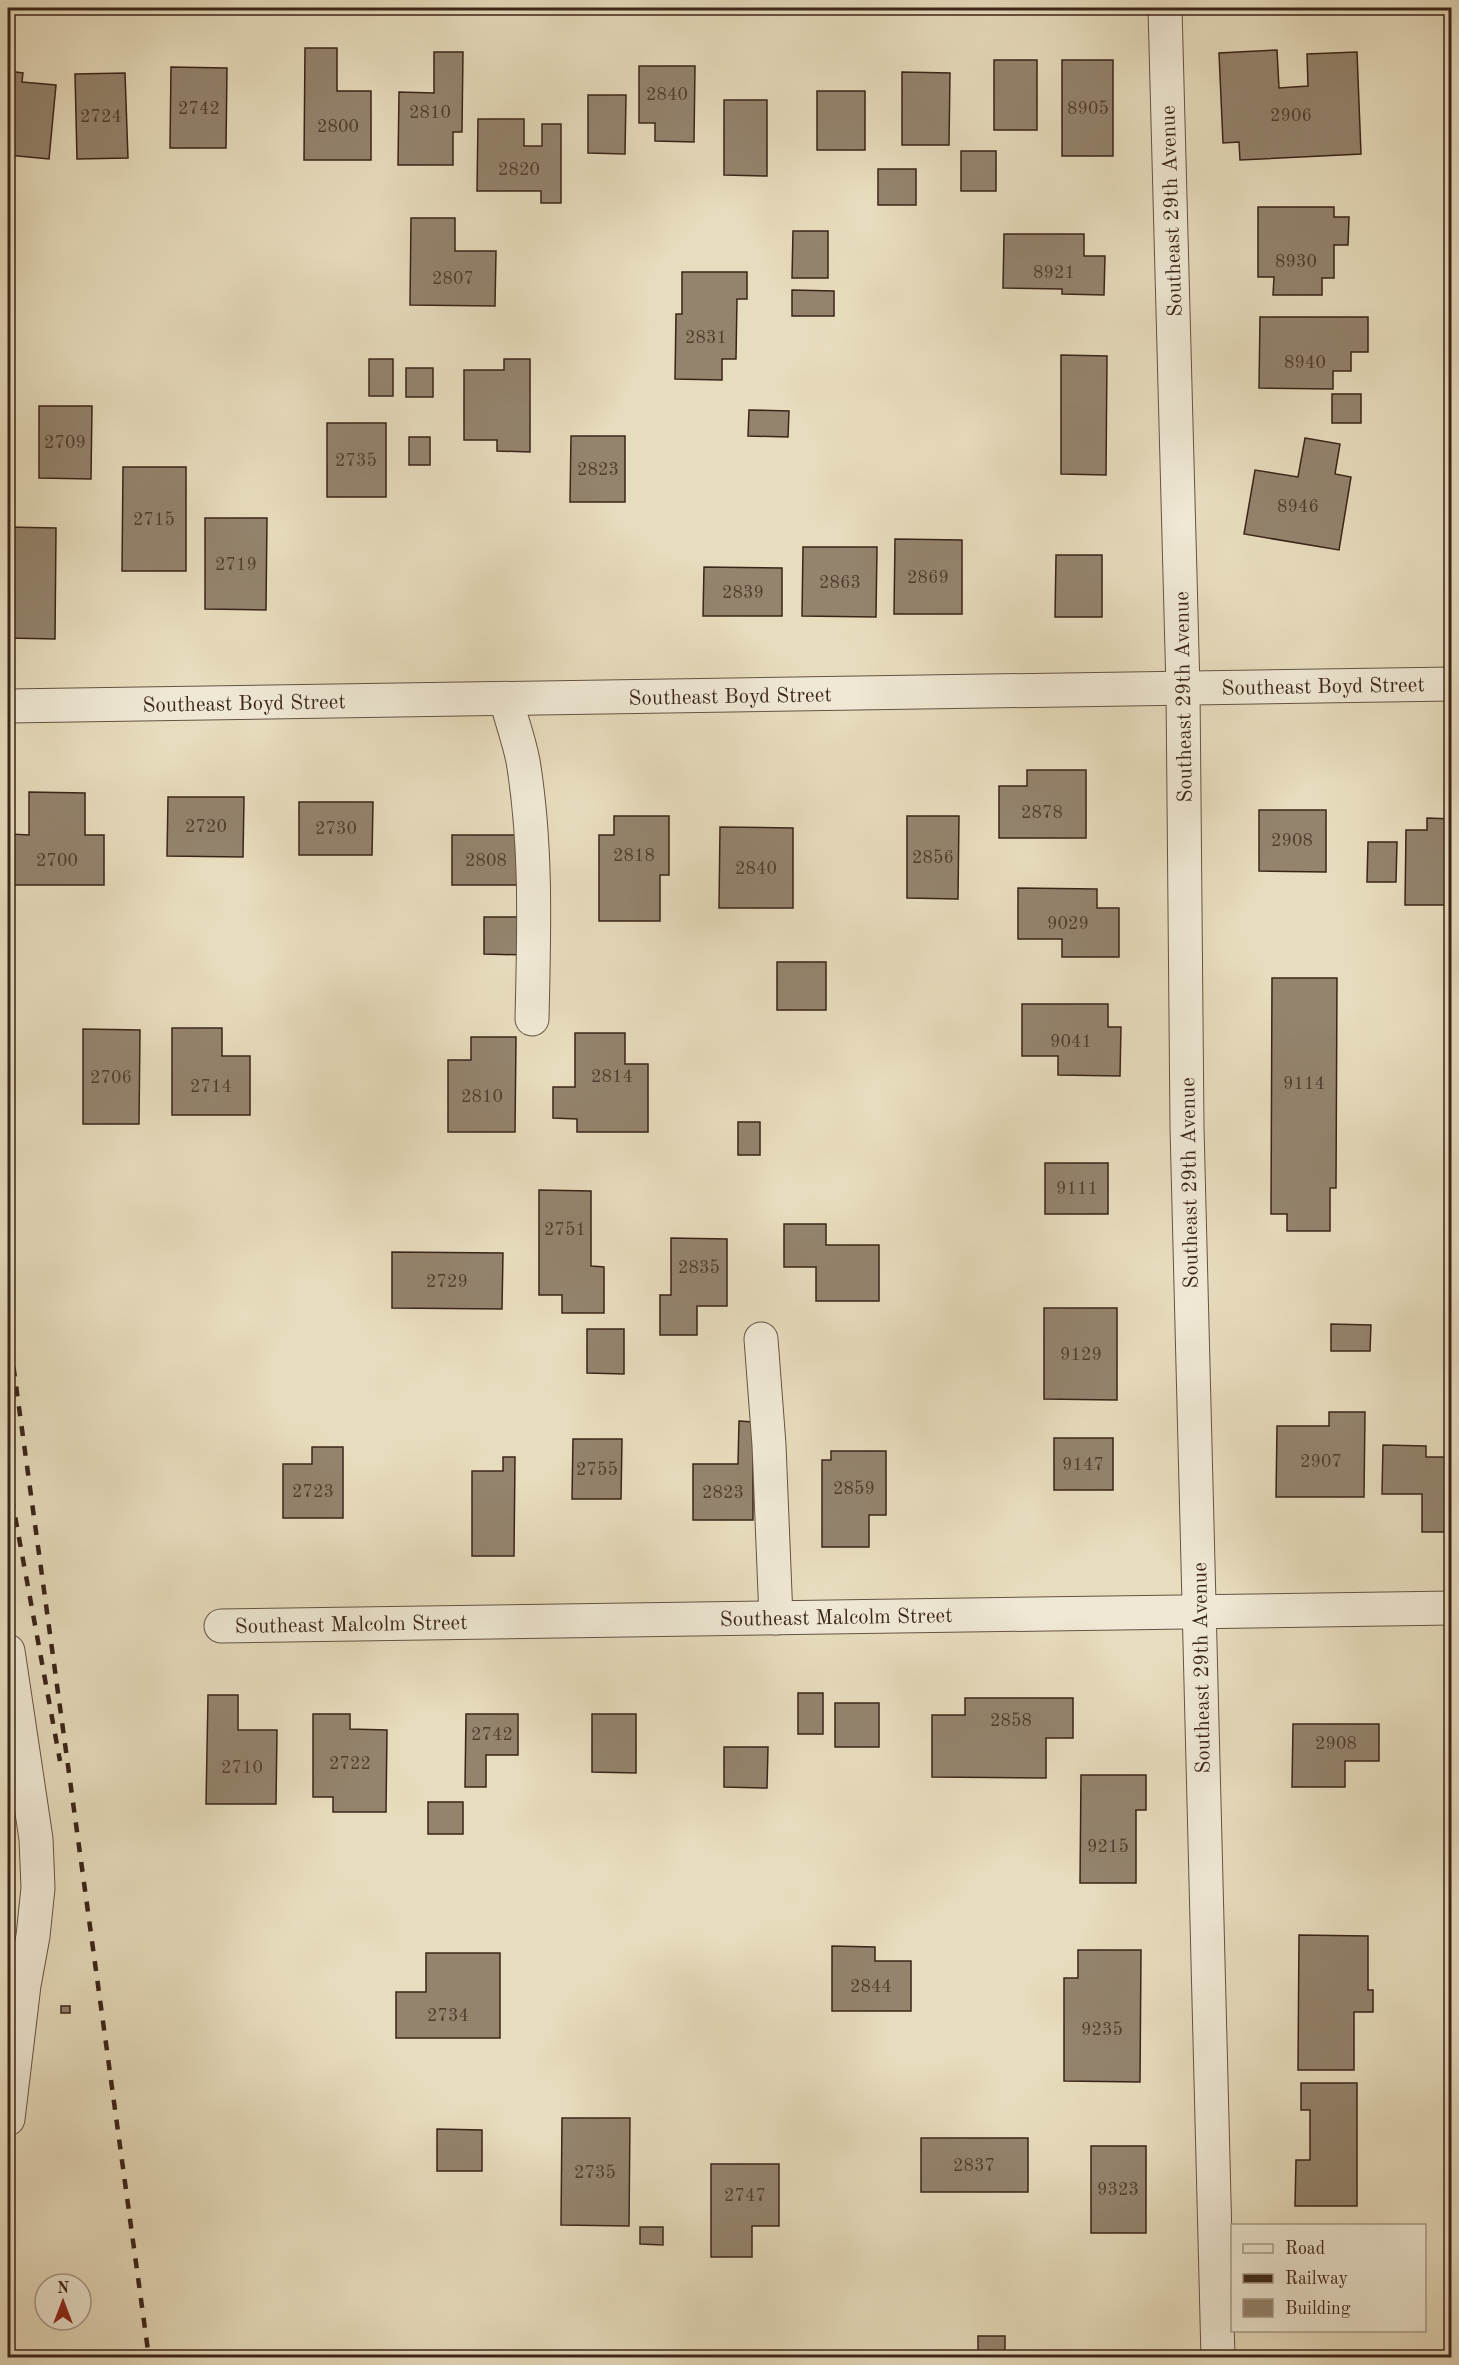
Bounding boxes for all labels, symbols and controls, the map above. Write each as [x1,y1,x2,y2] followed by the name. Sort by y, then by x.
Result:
[646,86,688,104] house number: 2840
[178,100,220,118] house number: 2742
[1067,100,1109,118] house number: 8905
[409,104,451,122] house number: 2810
[1158,105,1187,317] street label: Southeast 29th Avenue
[1270,107,1312,125] house number: 2906
[80,108,122,126] house number: 2724
[317,118,359,136] house number: 2800
[498,161,540,179] house number: 2820
[1275,253,1317,271] house number: 8930
[1033,264,1075,282] house number: 8921
[432,270,474,288] house number: 2807
[685,329,727,347] house number: 2831
[1284,354,1326,372] house number: 8940
[44,434,86,452] house number: 2709
[335,452,377,470] house number: 2735
[577,461,619,479] house number: 2823
[1277,498,1319,516] house number: 8946
[133,511,175,529] house number: 2715
[215,556,257,574] house number: 2719
[907,569,949,587] house number: 2869
[819,574,861,592] house number: 2863
[722,584,764,602] house number: 2839
[1172,591,1197,803] street label: Southeast 29th Avenue
[1221,675,1425,700] street label: Southeast Boyd Street
[628,685,832,710] street label: Southeast Boyd Street
[142,692,346,717] street label: Southeast Boyd Street
[1021,804,1063,822] house number: 2878
[185,818,227,836] house number: 2720
[315,820,357,838] house number: 2730
[1271,832,1313,850] house number: 2908
[613,847,655,865] house number: 2818
[912,849,954,867] house number: 2856
[36,852,78,870] house number: 2700
[465,852,507,870] house number: 2808
[735,860,777,878] house number: 2840
[1047,915,1089,933] house number: 9029
[1050,1033,1092,1051] house number: 9041
[591,1068,633,1086] house number: 2814
[90,1069,132,1087] house number: 2706
[1283,1075,1325,1093] house number: 9114
[1178,1077,1203,1289] street label: Southeast 29th Avenue
[190,1078,232,1096] house number: 2714
[461,1088,503,1106] house number: 2810
[1056,1180,1098,1198] house number: 9111
[544,1221,586,1239] house number: 2751
[678,1259,720,1277] house number: 2835
[426,1273,468,1291] house number: 2729
[1060,1346,1102,1364] house number: 9129
[1300,1453,1342,1471] house number: 2907
[1062,1456,1104,1474] house number: 9147
[576,1461,618,1479] house number: 2755
[833,1480,875,1498] house number: 2859
[292,1483,334,1501] house number: 2723
[702,1484,744,1502] house number: 2823
[1190,1562,1215,1774] street label: Southeast 29th Avenue
[719,1606,953,1631] street label: Southeast Malcolm Street
[234,1613,468,1638] street label: Southeast Malcolm Street
[990,1712,1032,1730] house number: 2858
[471,1726,513,1744] house number: 2742
[1315,1735,1357,1753] house number: 2908
[329,1755,371,1773] house number: 2722
[221,1759,263,1777] house number: 2710
[1087,1838,1129,1856] house number: 9215
[850,1978,892,1996] house number: 2844
[427,2007,469,2025] house number: 2734
[1081,2021,1123,2039] house number: 9235
[953,2157,995,2175] house number: 2837
[574,2164,616,2182] house number: 2735
[1097,2181,1139,2199] house number: 9323
[724,2187,766,2205] house number: 2747
[1231,2224,1426,2332] legend
[1285,2240,1325,2258] text: Road
[1285,2270,1348,2288] text: Railway
[33,2272,93,2332] north arrow
[57,2281,70,2297] text: N
[1285,2300,1351,2318] text: Building

